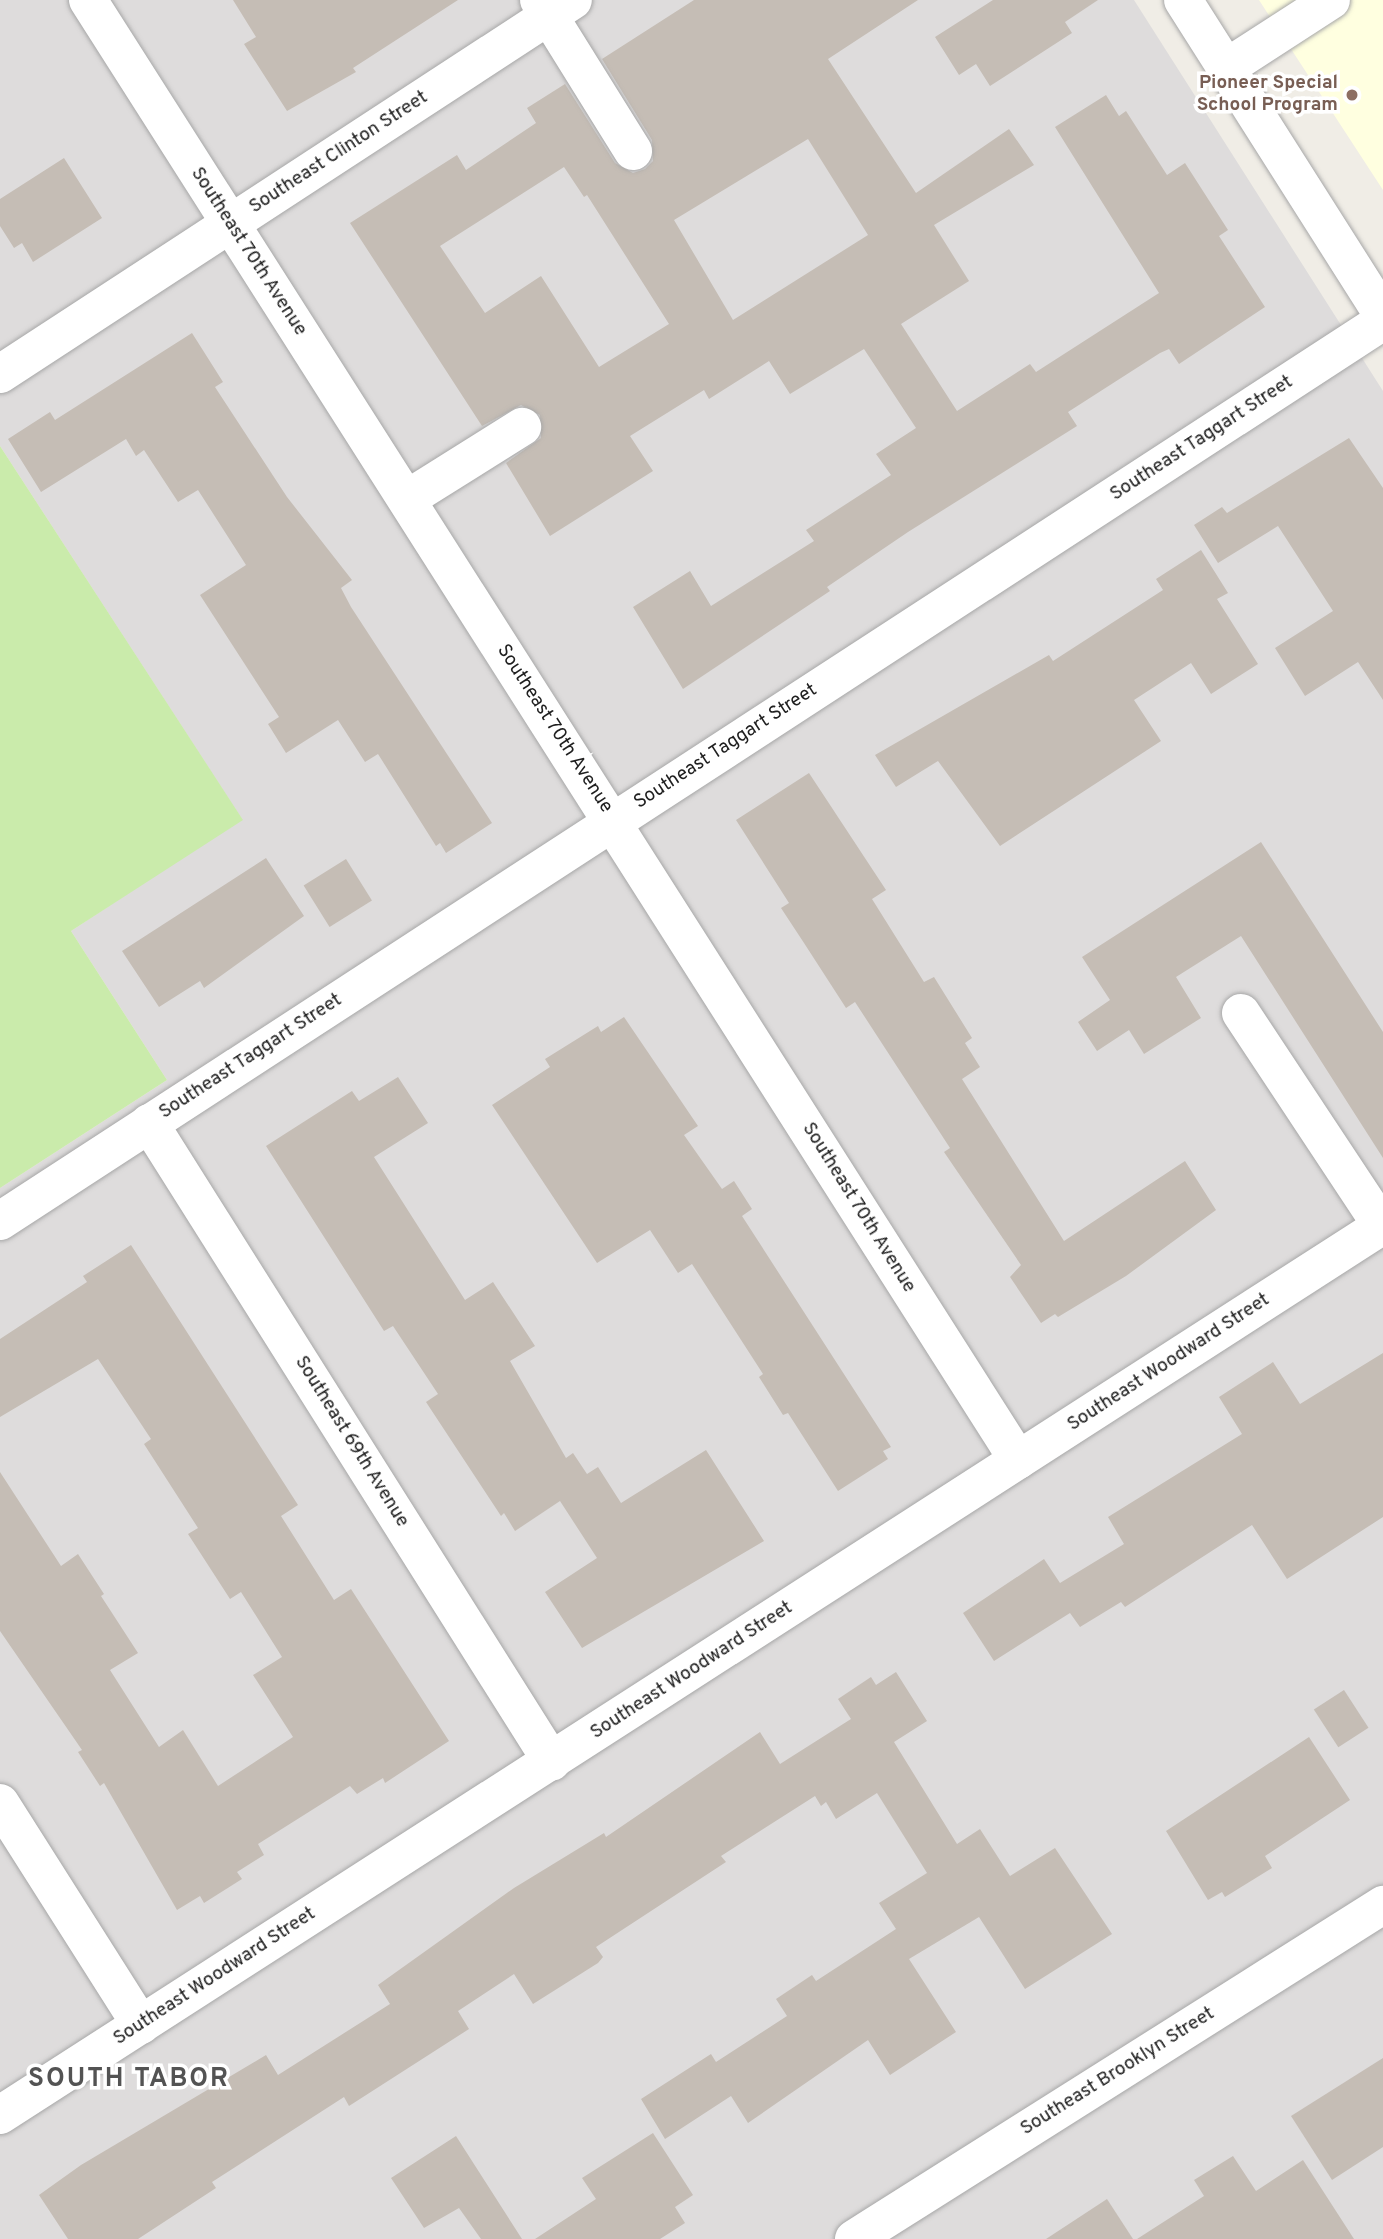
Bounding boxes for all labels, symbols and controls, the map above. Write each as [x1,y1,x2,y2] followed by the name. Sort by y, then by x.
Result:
[1197,73,1338,117] place label: Pioneer Special School Program
[246,87,432,219] street label: Southeast Clinton Street
[1344,87,1360,103] marker: Pioneer Special School Program
[185,163,311,341] street label: Southeast 70th Avenue
[1106,371,1298,507] street label: Southeast Taggart Street
[491,640,617,818] street label: Southeast 70th Avenue
[630,679,822,815] street label: Southeast Taggart Street
[155,989,347,1125] street label: Southeast Taggart Street
[796,1118,920,1298] street label: Southeast 70th Avenue
[1064,1289,1274,1437] street label: Southeast Woodward Street
[289,1352,413,1532] street label: Southeast 69th Avenue
[587,1597,797,1745] street label: Southeast Woodward Street
[110,1903,320,2051] street label: Southeast Woodward Street
[1017,2003,1219,2141] street label: Southeast Brooklyn Street
[29,2064,229,2096] district label: SOUTH TABOR

